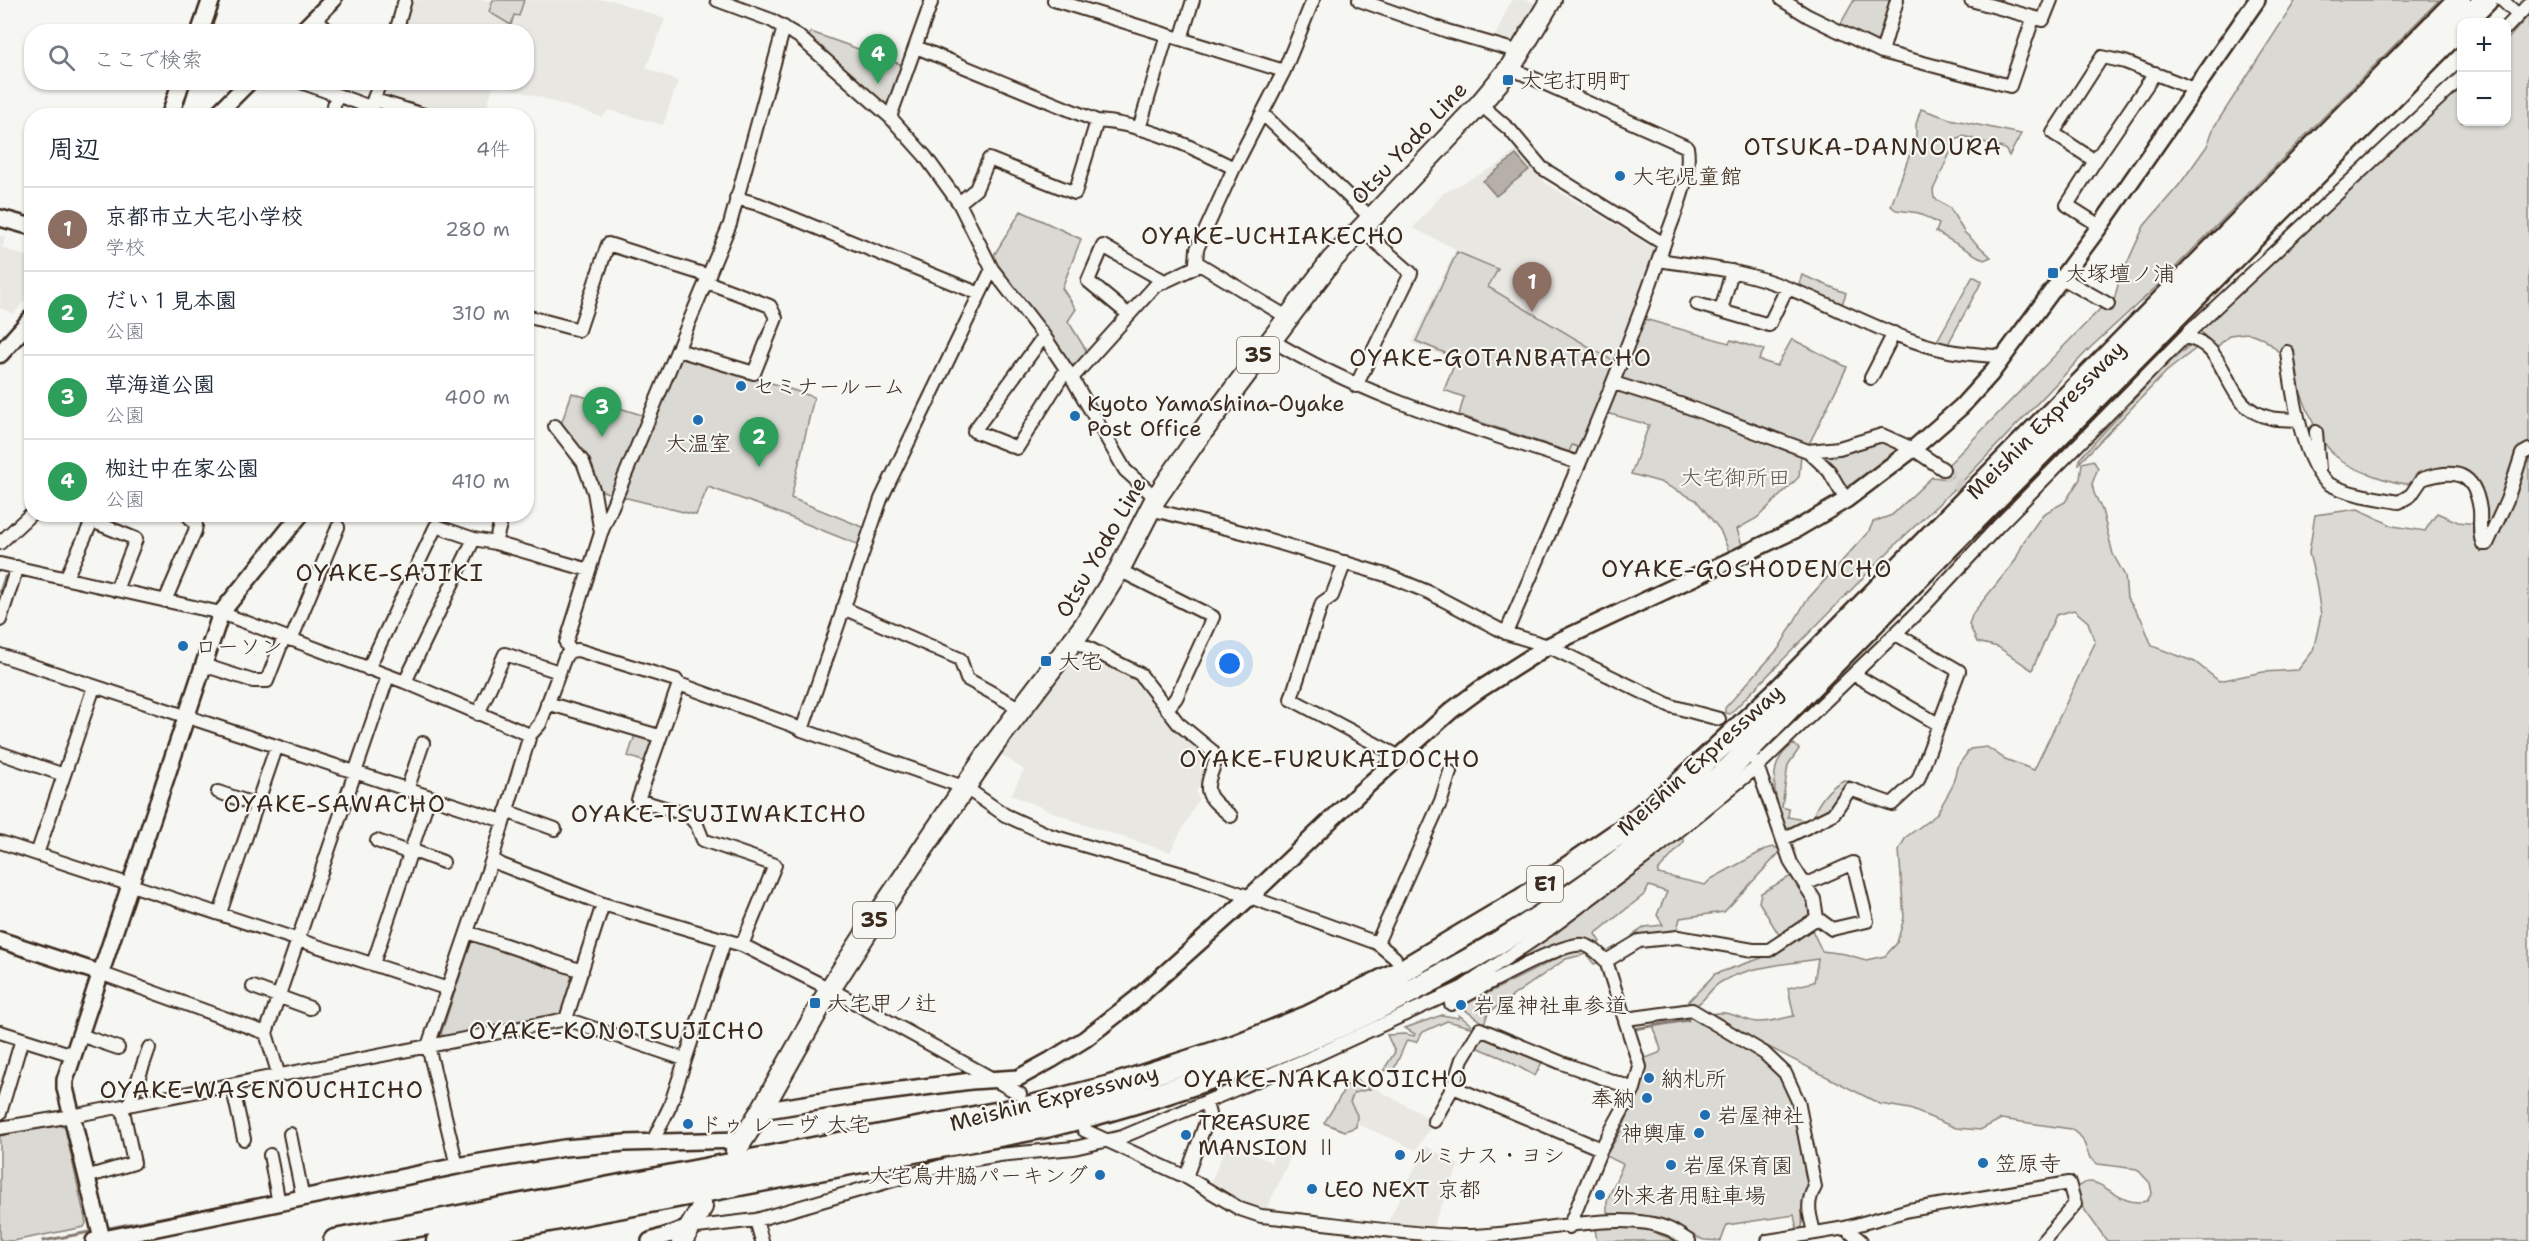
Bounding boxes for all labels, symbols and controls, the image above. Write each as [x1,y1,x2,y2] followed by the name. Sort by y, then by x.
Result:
[2457,18,2511,126] map controls
[2457,18,2511,72] button: +
[24,24,534,90] search box
[858,34,898,84] pin: 4
[45,41,78,74] icon: search
[93,45,203,74] text: ここで検索
[1520,66,1630,95] place label: 大宅打明町
[2457,72,2511,126] button: −
[1501,73,1515,87] marker: 大宅打明町
[1344,75,1474,211] street label: Otsu Yodo Line
[48,131,100,166] text: 周辺
[1744,131,2002,163] district label: OTSUKA-DANNOURA
[476,136,510,162] text: 4件
[1632,162,1742,191] place label: 大宅児童館
[1613,169,1627,183] marker: 大宅児童館
[105,202,303,231] text: 京都市立大宅小学校
[63,216,72,242] text: 1
[445,216,510,242] text: 280 m
[1141,220,1405,252] district label: OYAKE-UCHIAKECHO
[105,234,145,260] text: 学校
[2065,259,2175,288] place label: 大塚壇ノ浦
[1512,262,1552,312] pin: 1
[2046,266,2060,280] marker: 大塚壇ノ浦
[105,286,237,315] text: だい１見本園
[61,300,75,326] text: 2
[451,300,510,326] text: 310 m
[105,318,145,344] text: 公園
[1960,334,2132,506] street label: Meishin Expressway
[1237,337,1279,373] road number: 35
[1349,342,1653,374] district label: OYAKE-GOTANBATACHO
[105,370,215,399] text: 草海道公園
[753,372,905,401] place label: セミナールーム
[734,379,748,393] marker: セミナールーム
[61,384,75,410] text: 3
[444,384,510,410] text: 400 m
[582,388,622,437] pin: 3
[1087,389,1345,443] place label: Kyoto Yamashina-Oyake Post Office
[105,402,145,428] text: 公園
[1068,409,1082,423] marker: Kyoto Yamashina-Oyake Post Office
[691,413,705,427] marker: 大温室
[740,418,778,467] pin: 2
[665,429,731,458] place label: 大温室
[105,454,259,483] text: 椥辻中在家公園
[1680,463,1790,492] park label: 大宅御所田
[61,468,75,494] text: 4
[451,468,510,494] text: 410 m
[1049,471,1153,623] street label: Otsu Yodo Line
[105,486,145,512] text: 公園
[1601,553,1893,585] district label: OYAKE-GOSHODENCHO
[295,557,485,589] district label: OYAKE-SAJIKI
[195,632,283,661] place label: ローソン
[176,639,190,653] marker: ローソン
[1058,647,1102,676] place label: 大宅
[1215,649,1244,678] your location
[1039,654,1053,668] marker: 大宅
[1611,678,1789,842] street label: Meishin Expressway
[1179,743,1481,775] district label: OYAKE-FURUKAIDOCHO
[223,788,447,820] district label: OYAKE-SAWACHO
[571,798,867,830] district label: OYAKE-TSUJIWAKICHO
[1527,866,1563,902] road number: E1
[853,902,895,938] road number: 35
[827,989,937,1018] place label: 大宅甲ノ辻
[1473,991,1627,1020] place label: 岩屋神社車参道
[808,996,822,1010] marker: 大宅甲ノ辻
[1454,998,1468,1012] marker: 岩屋神社車参道
[469,1015,765,1047] district label: OYAKE-KONOTSUJICHO
[947,1058,1161,1138] street label: Meishin Expressway
[1183,1063,1469,1095] district label: OYAKE-NAKAKOJICHO
[1661,1064,1727,1093] place label: 納札所
[1642,1071,1656,1085] marker: 納札所
[99,1074,425,1106] district label: OYAKE-WASENOUCHICHO
[1591,1084,1635,1113] place label: 奉納
[1640,1091,1654,1105] marker: 奉納
[1717,1101,1805,1130] place label: 岩屋神社
[1198,1108,1337,1162] place label: TREASURE MANSION Ⅱ
[1698,1108,1712,1122] marker: 岩屋神社
[700,1110,870,1139] place label: ドゥ レーヴ 大宅
[681,1117,695,1131] marker: ドゥ レーヴ 大宅
[1621,1119,1687,1148] place label: 神輿庫
[1692,1126,1706,1140] marker: 神輿庫
[1179,1128,1193,1142] marker: TREASURE MANSION Ⅱ
[1412,1141,1565,1170] place label: ルミナス・ヨシ
[1393,1148,1407,1162] marker: ルミナス・ヨシ
[1995,1149,2061,1178] place label: 笠原寺
[1683,1151,1793,1180] place label: 岩屋保育園
[1976,1156,1990,1170] marker: 笠原寺
[1664,1158,1678,1172] marker: 岩屋保育園
[868,1161,1088,1190] place label: 大宅鳥井脇パーキング
[1093,1168,1107,1182] marker: 大宅鳥井脇パーキング
[1324,1175,1481,1204] place label: LEO NEXT 京都
[1612,1181,1766,1210] place label: 外来者用駐車場
[1305,1182,1319,1196] marker: LEO NEXT 京都
[1593,1188,1607,1202] marker: 外来者用駐車場

